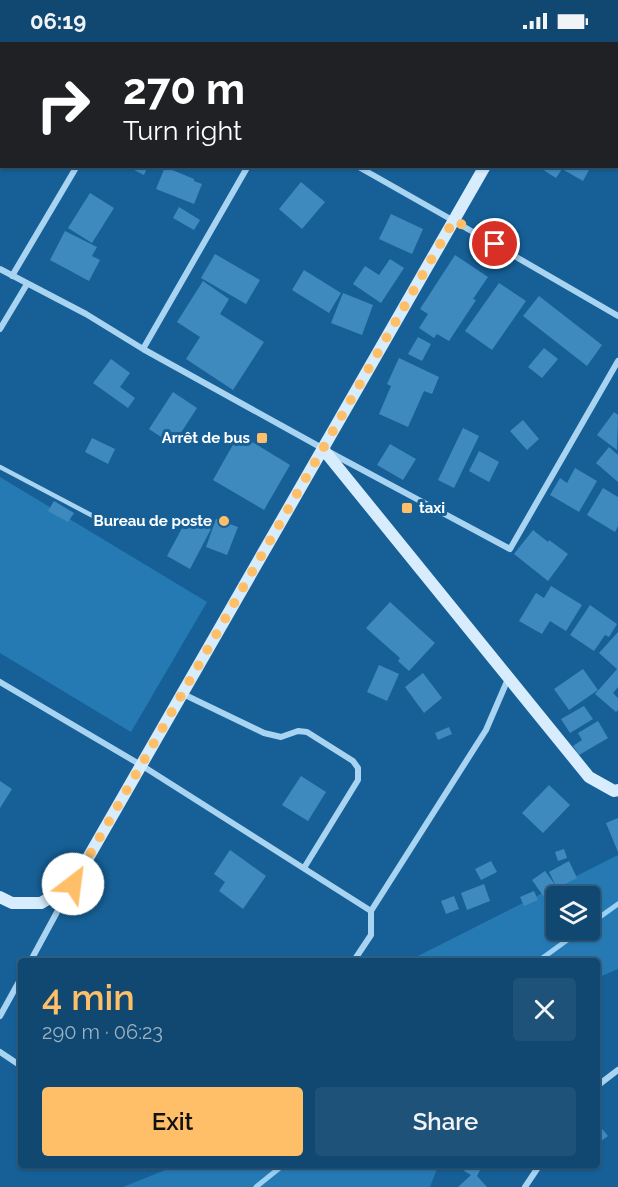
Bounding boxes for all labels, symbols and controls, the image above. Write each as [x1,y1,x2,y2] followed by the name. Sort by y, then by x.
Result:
[30,8,86,34] text: 06:19
[123,65,245,114] text: 270 m
[24,66,102,144] icon: right
[123,115,242,146] text: Turn right
[469,218,520,269] pin
[478,227,511,260] icon: arrive
[162,429,250,447] place label: Arrêt de bus
[255,431,269,445] marker: Arrêt de bus
[419,499,445,517] place label: taxi
[400,501,414,515] marker: taxi
[94,512,212,530] place label: Bureau de poste
[217,514,231,528] marker: Bureau de poste
[41,852,105,916] position arrow
[546,886,600,940] map controls
[546,886,600,940] button: layers
[42,976,135,1018] text: 4 min
[513,978,576,1041] button: close
[42,1020,163,1044] text: 290 m · 06:23
[42,1087,303,1156] button: Exit
[315,1087,576,1156] button: Share

